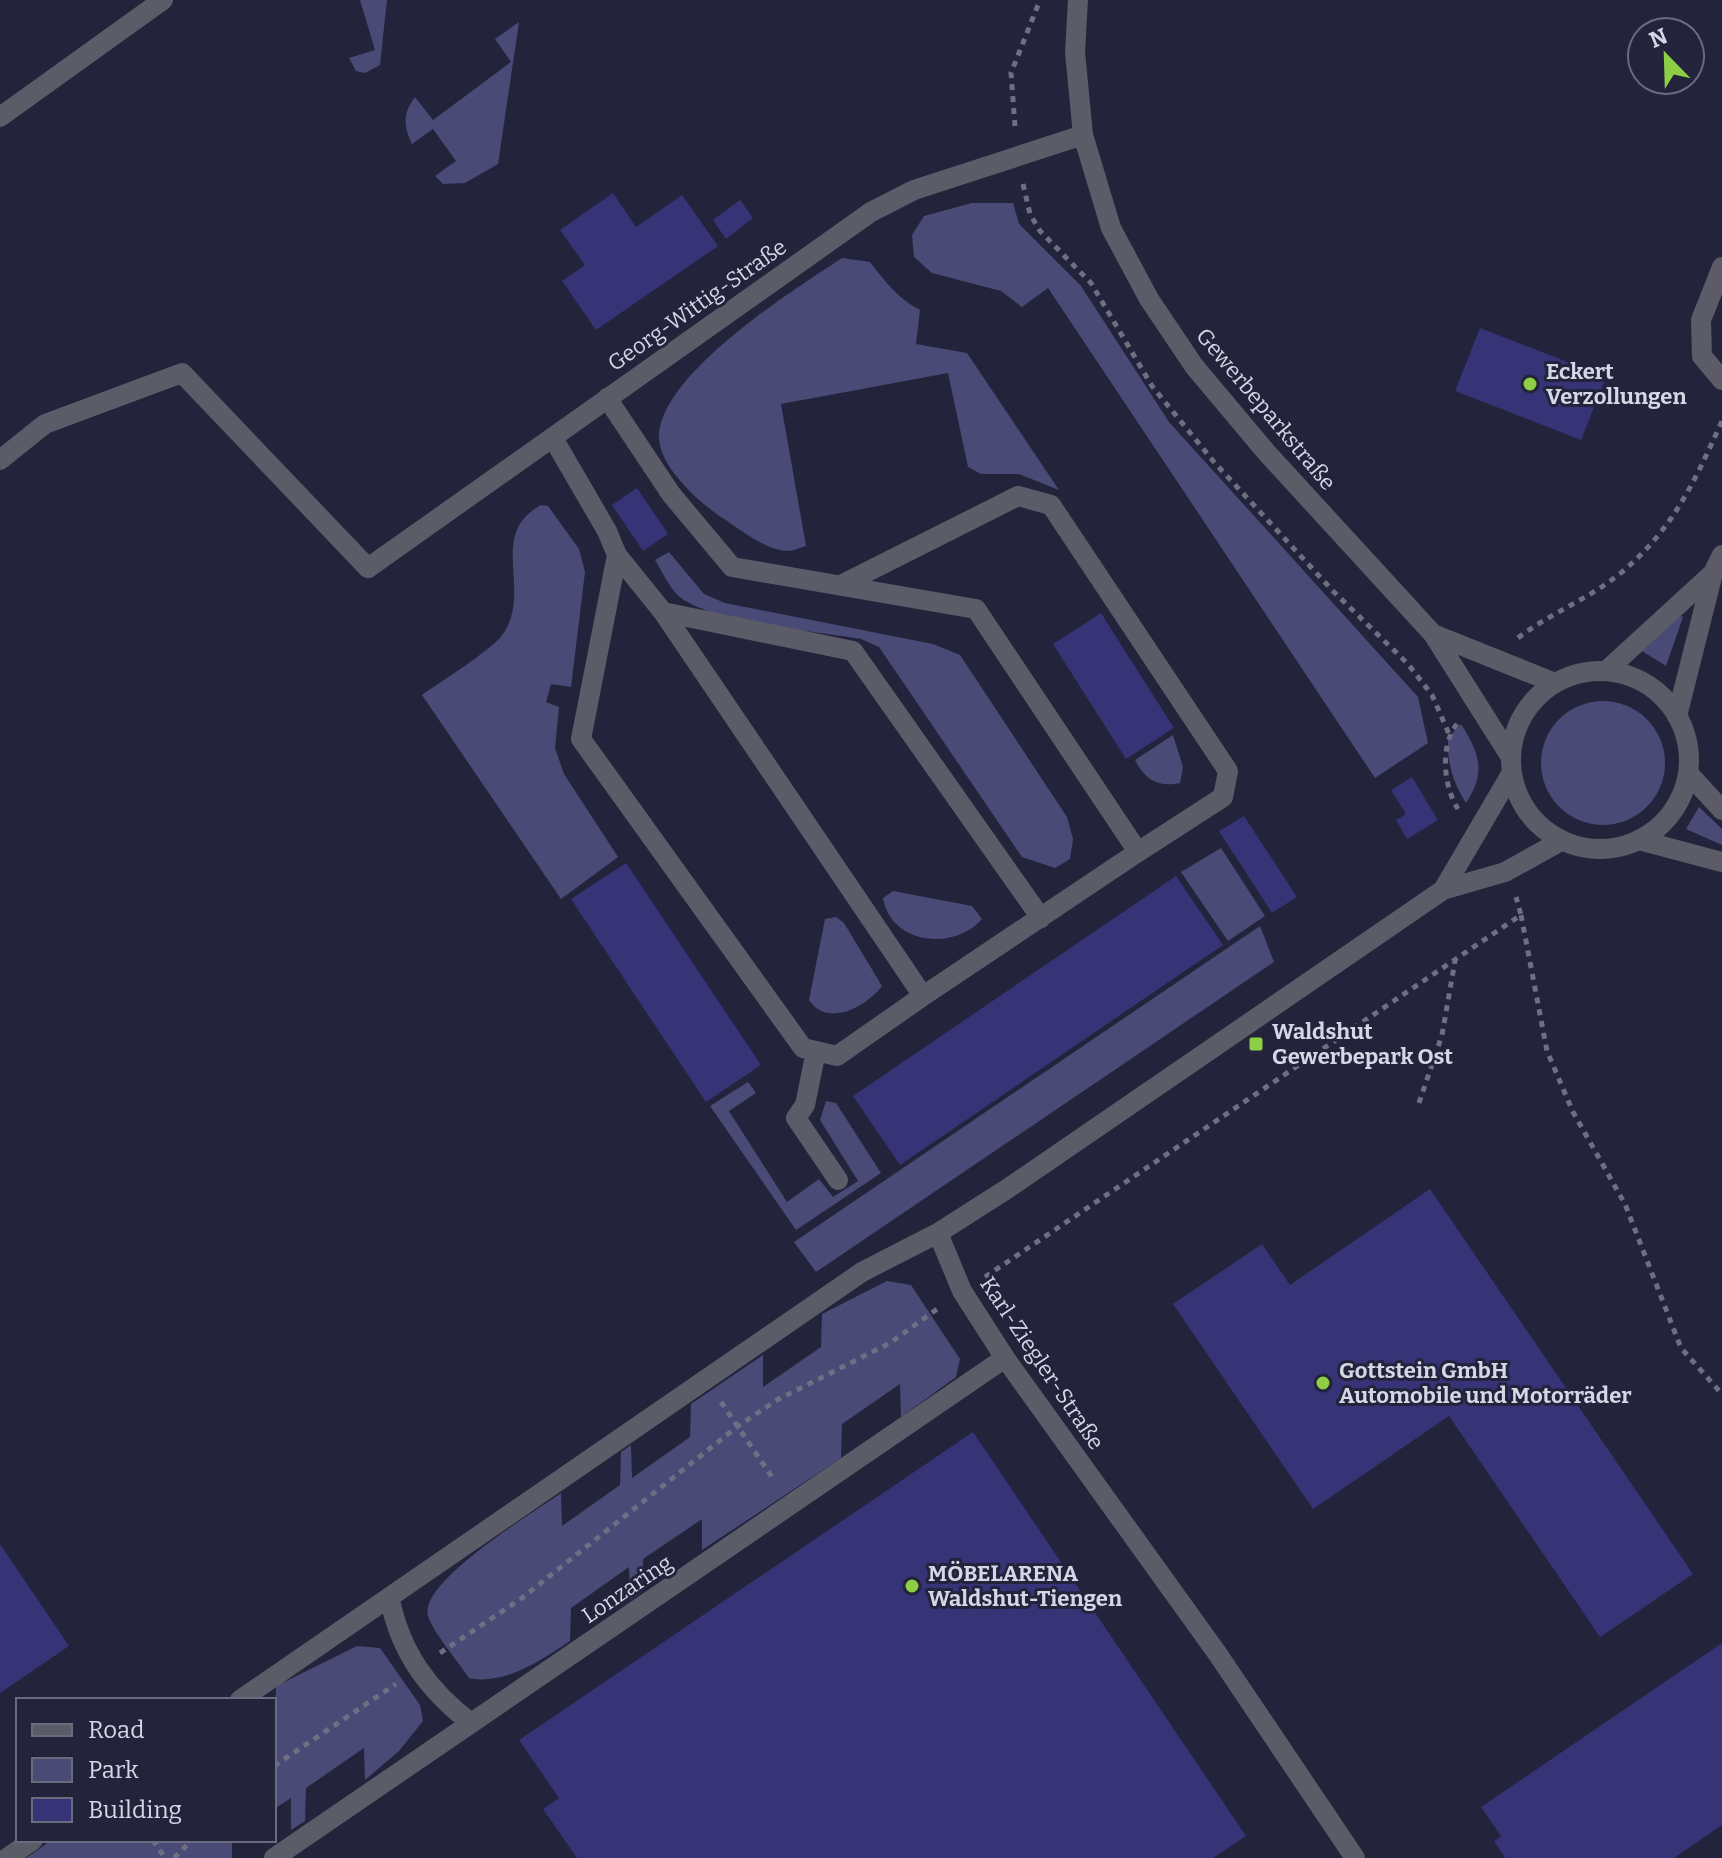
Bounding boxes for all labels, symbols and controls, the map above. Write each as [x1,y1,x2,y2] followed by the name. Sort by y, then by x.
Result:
[1626,16,1706,96] north arrow
[1645,22,1671,54] text: N
[602,233,792,377] street label: Georg-Wittig-Straße
[1190,323,1342,495] street label: Gewerbeparkstraße
[1546,358,1687,410] place label: Eckert Verzollungen
[1521,375,1539,393] marker: Eckert Verzollungen
[1272,1018,1453,1070] place label: Waldshut Gewerbepark Ost
[1247,1035,1265,1053] marker: Waldshut Gewerbepark Ost
[974,1271,1110,1455] street label: Karl-Ziegler-Straße
[1339,1357,1632,1409] place label: Gottstein GmbH Automobile und Motorräder
[1314,1374,1332,1392] marker: Gottstein GmbH Automobile und Motorräder
[577,1549,677,1629] street label: Lonzaring
[928,1560,1122,1612] place label: MÖBELARENA Waldshut-Tiengen
[903,1577,921,1595] marker: MÖBELARENA Waldshut-Tiengen
[16,1698,276,1842] legend
[88,1716,144,1744] text: Road
[88,1756,139,1784] text: Park
[88,1796,182,1824] text: Building

